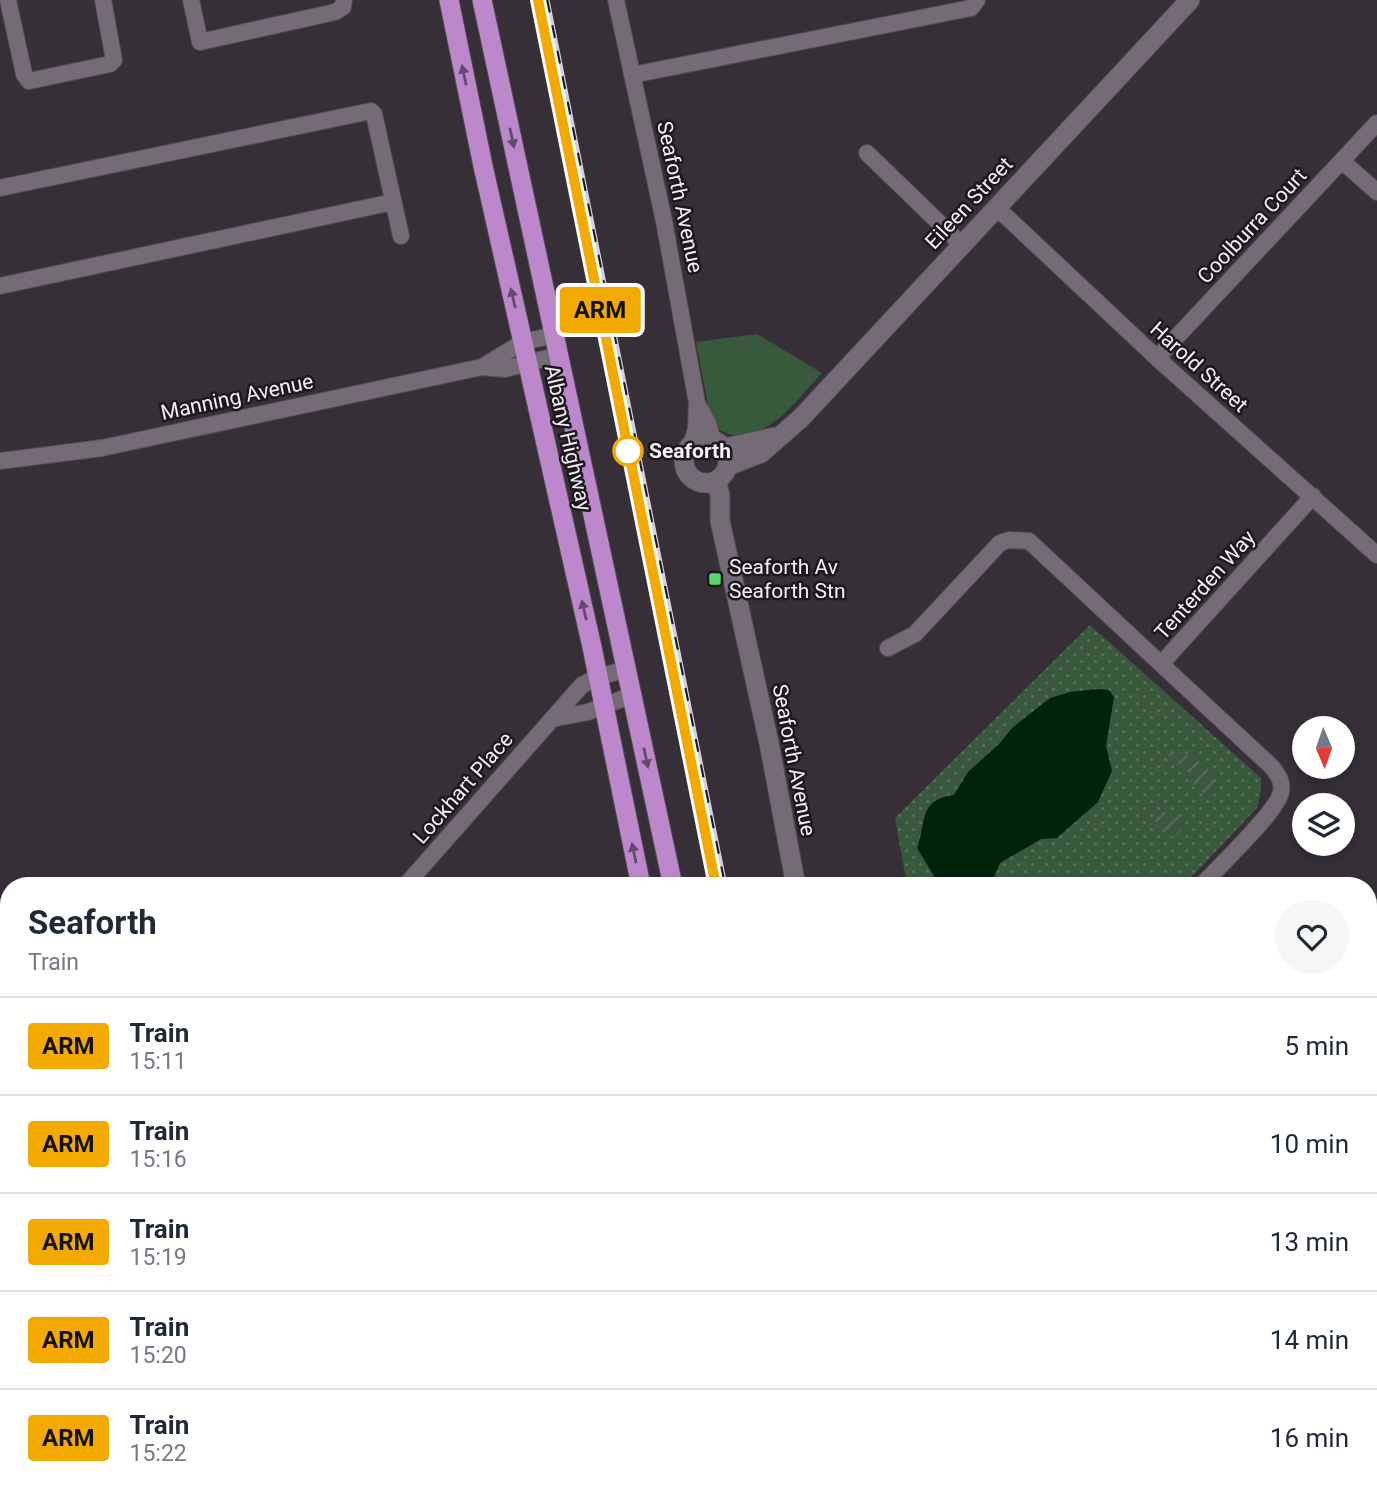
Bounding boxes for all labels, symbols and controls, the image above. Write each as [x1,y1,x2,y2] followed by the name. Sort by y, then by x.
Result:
[459,64,470,86] one-way arrow
[652,119,708,275] street label: Seaforth Avenue
[507,127,518,149] one-way arrow
[920,152,1018,254] street label: Eileen Street
[1193,164,1311,288] street label: Coolburra Court
[507,287,518,309] one-way arrow
[560,287,640,333] line badge: ARM
[574,296,626,324] text: ARM
[1145,317,1253,417] street label: Harold Street
[540,363,596,513] street label: Albany Highway
[159,369,315,425] street label: Manning Avenue
[613,436,643,466] marker: Seaforth
[649,439,731,463] place label: Seaforth
[1150,525,1260,644] street label: Tenterden Way
[729,555,846,603] place label: Seaforth Av Seaforth Stn
[707,571,723,587] marker: Seaforth Av Seaforth Stn
[578,599,589,621] one-way arrow
[768,682,820,838] street label: Seaforth Avenue
[1292,716,1354,779] north arrow
[1292,716,1355,856] map controls
[408,727,518,849] street label: Lockhart Place
[640,747,651,769] one-way arrow
[1292,793,1355,856] button: layers
[628,842,639,864] one-way arrow
[1275,900,1349,974] button: heart
[28,903,157,942] text: Seaforth
[28,949,79,976] text: Train
[130,1018,189,1048] text: Train
[1284,1031,1349,1061] text: 5 min
[42,1032,95,1060] text: ARM
[130,1048,187,1075] text: 15:11
[130,1116,189,1146] text: Train
[1270,1129,1349,1159] text: 10 min
[42,1130,95,1158] text: ARM
[130,1146,187,1173] text: 15:16
[130,1214,189,1244] text: Train
[1270,1227,1349,1257] text: 13 min
[42,1228,95,1256] text: ARM
[130,1244,187,1271] text: 15:19
[130,1312,189,1342] text: Train
[1270,1325,1349,1355] text: 14 min
[42,1326,95,1354] text: ARM
[130,1342,187,1369] text: 15:20
[130,1410,189,1440] text: Train
[1270,1423,1349,1453] text: 16 min
[42,1424,95,1452] text: ARM
[130,1440,187,1467] text: 15:22

